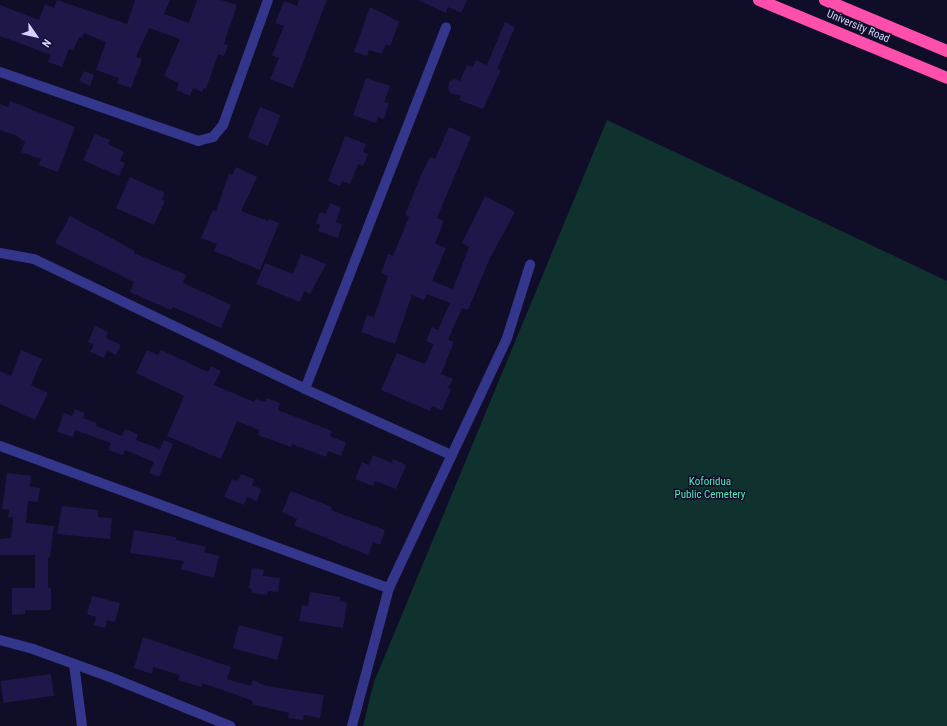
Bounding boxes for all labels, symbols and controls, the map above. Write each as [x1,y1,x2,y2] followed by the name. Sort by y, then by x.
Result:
[825,8,891,46] street label: University Road
[16,16,56,56] north arrow
[39,37,54,49] text: N
[675,476,745,502] park label: Koforidua Public Cemetery

